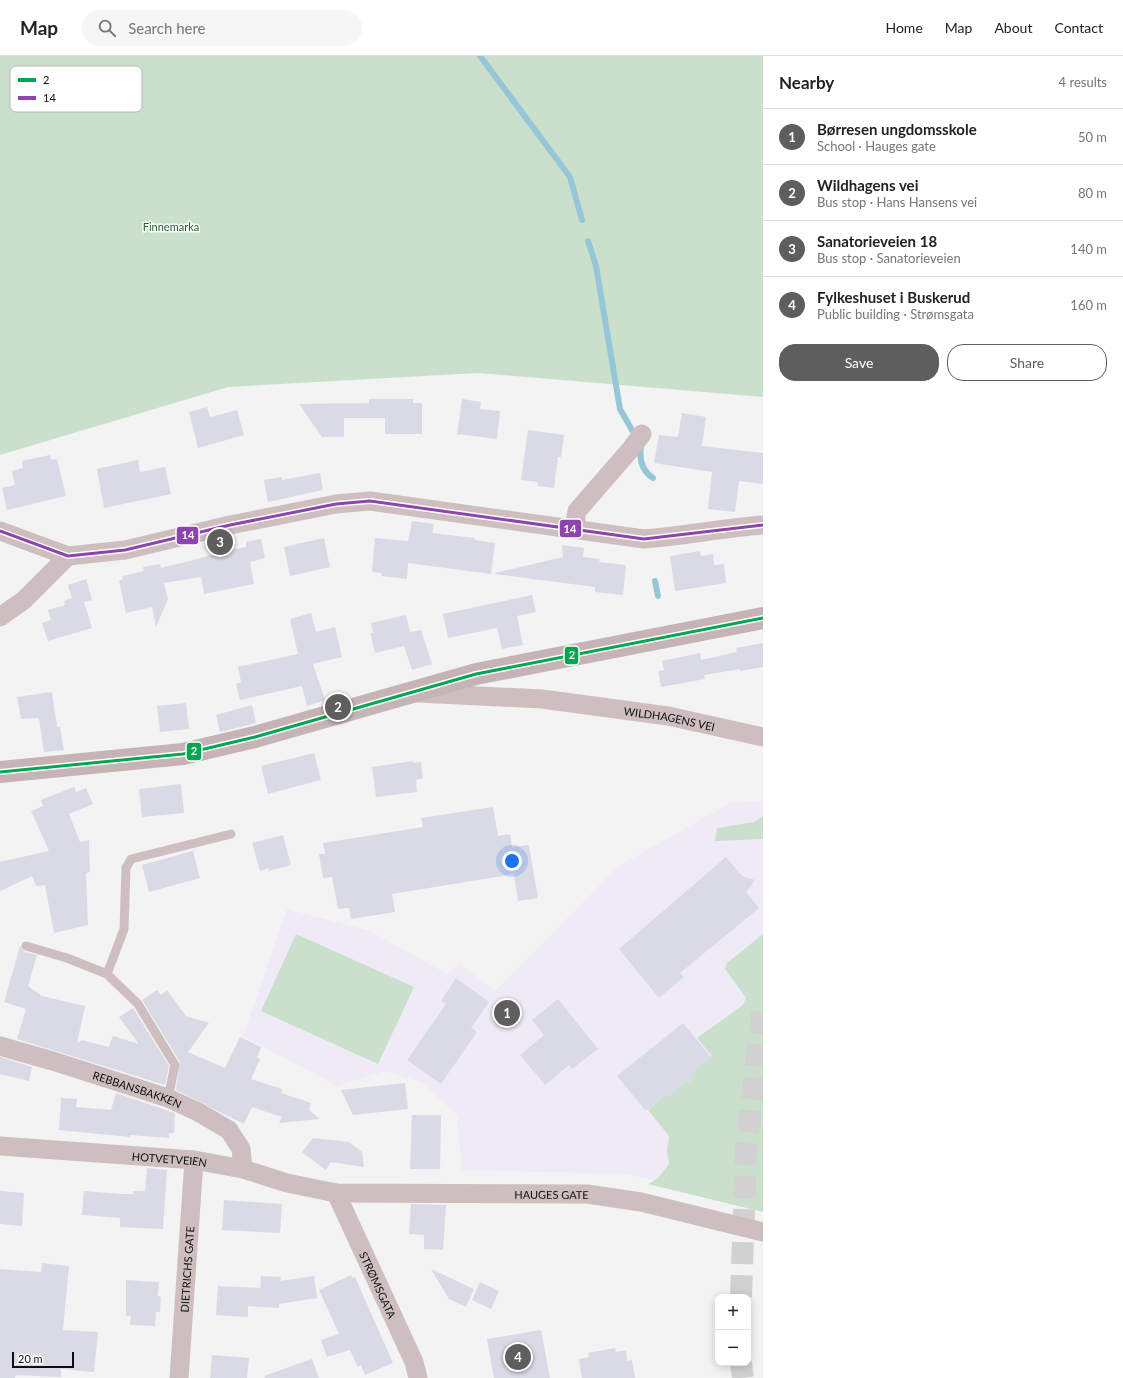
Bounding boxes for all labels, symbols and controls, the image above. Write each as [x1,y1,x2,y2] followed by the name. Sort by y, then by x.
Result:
[82,10,362,46] search box
[20,16,58,39] text: Map
[96,17,118,39] icon: search
[128,19,206,37] text: Search here
[885,19,923,36] text: Home
[945,19,972,36] text: Map
[994,19,1032,36] text: About
[1054,19,1103,36] text: Contact
[10,66,142,112] legend
[779,72,834,93] text: Nearby
[43,73,49,86] text: 2
[1059,74,1107,90] text: 4 results
[43,91,56,104] text: 14
[817,120,977,138] text: Børresen ungdomsskole
[788,129,796,145] text: 1
[1078,129,1107,145] text: 50 m
[817,138,936,154] text: School · Hauges gate
[817,176,918,194] text: Wildhagens vei
[788,185,796,201] text: 2
[1078,185,1107,201] text: 80 m
[817,194,977,210] text: Bus stop · Hans Hansens vei
[143,220,199,233] park label: Finnemarka
[817,232,937,250] text: Sanatorieveien 18
[788,241,796,257] text: 3
[1070,241,1107,257] text: 140 m
[817,250,961,266] text: Bus stop · Sanatorieveien
[817,288,970,306] text: Fylkeshuset i Buskerud
[788,297,796,313] text: 4
[1070,297,1107,313] text: 160 m
[817,306,974,322] text: Public building · Strømsgata
[779,344,939,381] button: Save
[947,344,1107,381] button: Share
[559,519,582,538] line badge: 14
[564,522,577,535] text: 14
[176,526,199,545] line badge: 14
[207,527,233,557] pin: 3
[182,528,195,541] text: 14
[564,646,579,665] line badge: 2
[569,648,575,661] text: 2
[325,692,351,722] pin: 2
[623,704,716,733] street label: WILDHAGENS VEI
[186,742,202,761] line badge: 2
[191,744,197,757] text: 2
[502,851,522,871] your location
[494,998,520,1028] pin: 1
[91,1068,184,1110] street label: REBBANSBAKKEN
[132,1149,208,1169] street label: HOTVETVEIEN
[514,1187,589,1201] street label: HAUGES GATE
[177,1226,196,1313] street label: DIETRICHS GATE
[357,1249,400,1321] street label: STRØMSGATA
[715,1294,751,1366] map controls
[715,1294,751,1330] button: +
[715,1330,751,1366] button: −
[505,1342,531,1372] pin: 4
[12,1350,74,1369] scale bar
[18,1352,43,1365] text: 20 m

